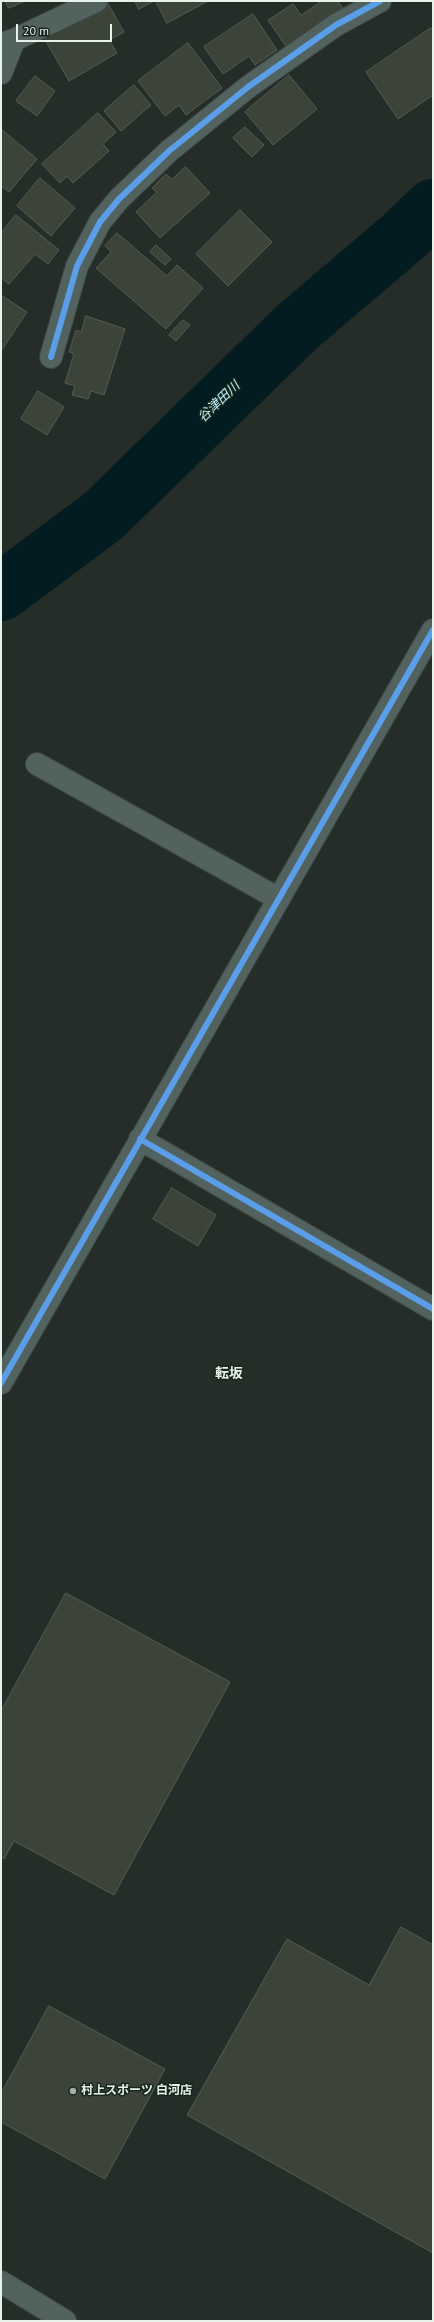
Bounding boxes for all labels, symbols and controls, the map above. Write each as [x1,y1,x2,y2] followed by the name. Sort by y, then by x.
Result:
[18,16,114,42] scale bar
[23,23,49,38] text: 20 m
[195,378,243,426] water label: 谷津田川
[215,1366,243,1382] district label: 転坂
[81,2084,192,2098] place label: 村上スポーツ 白河店
[68,2086,78,2096] marker: 村上スポーツ 白河店

